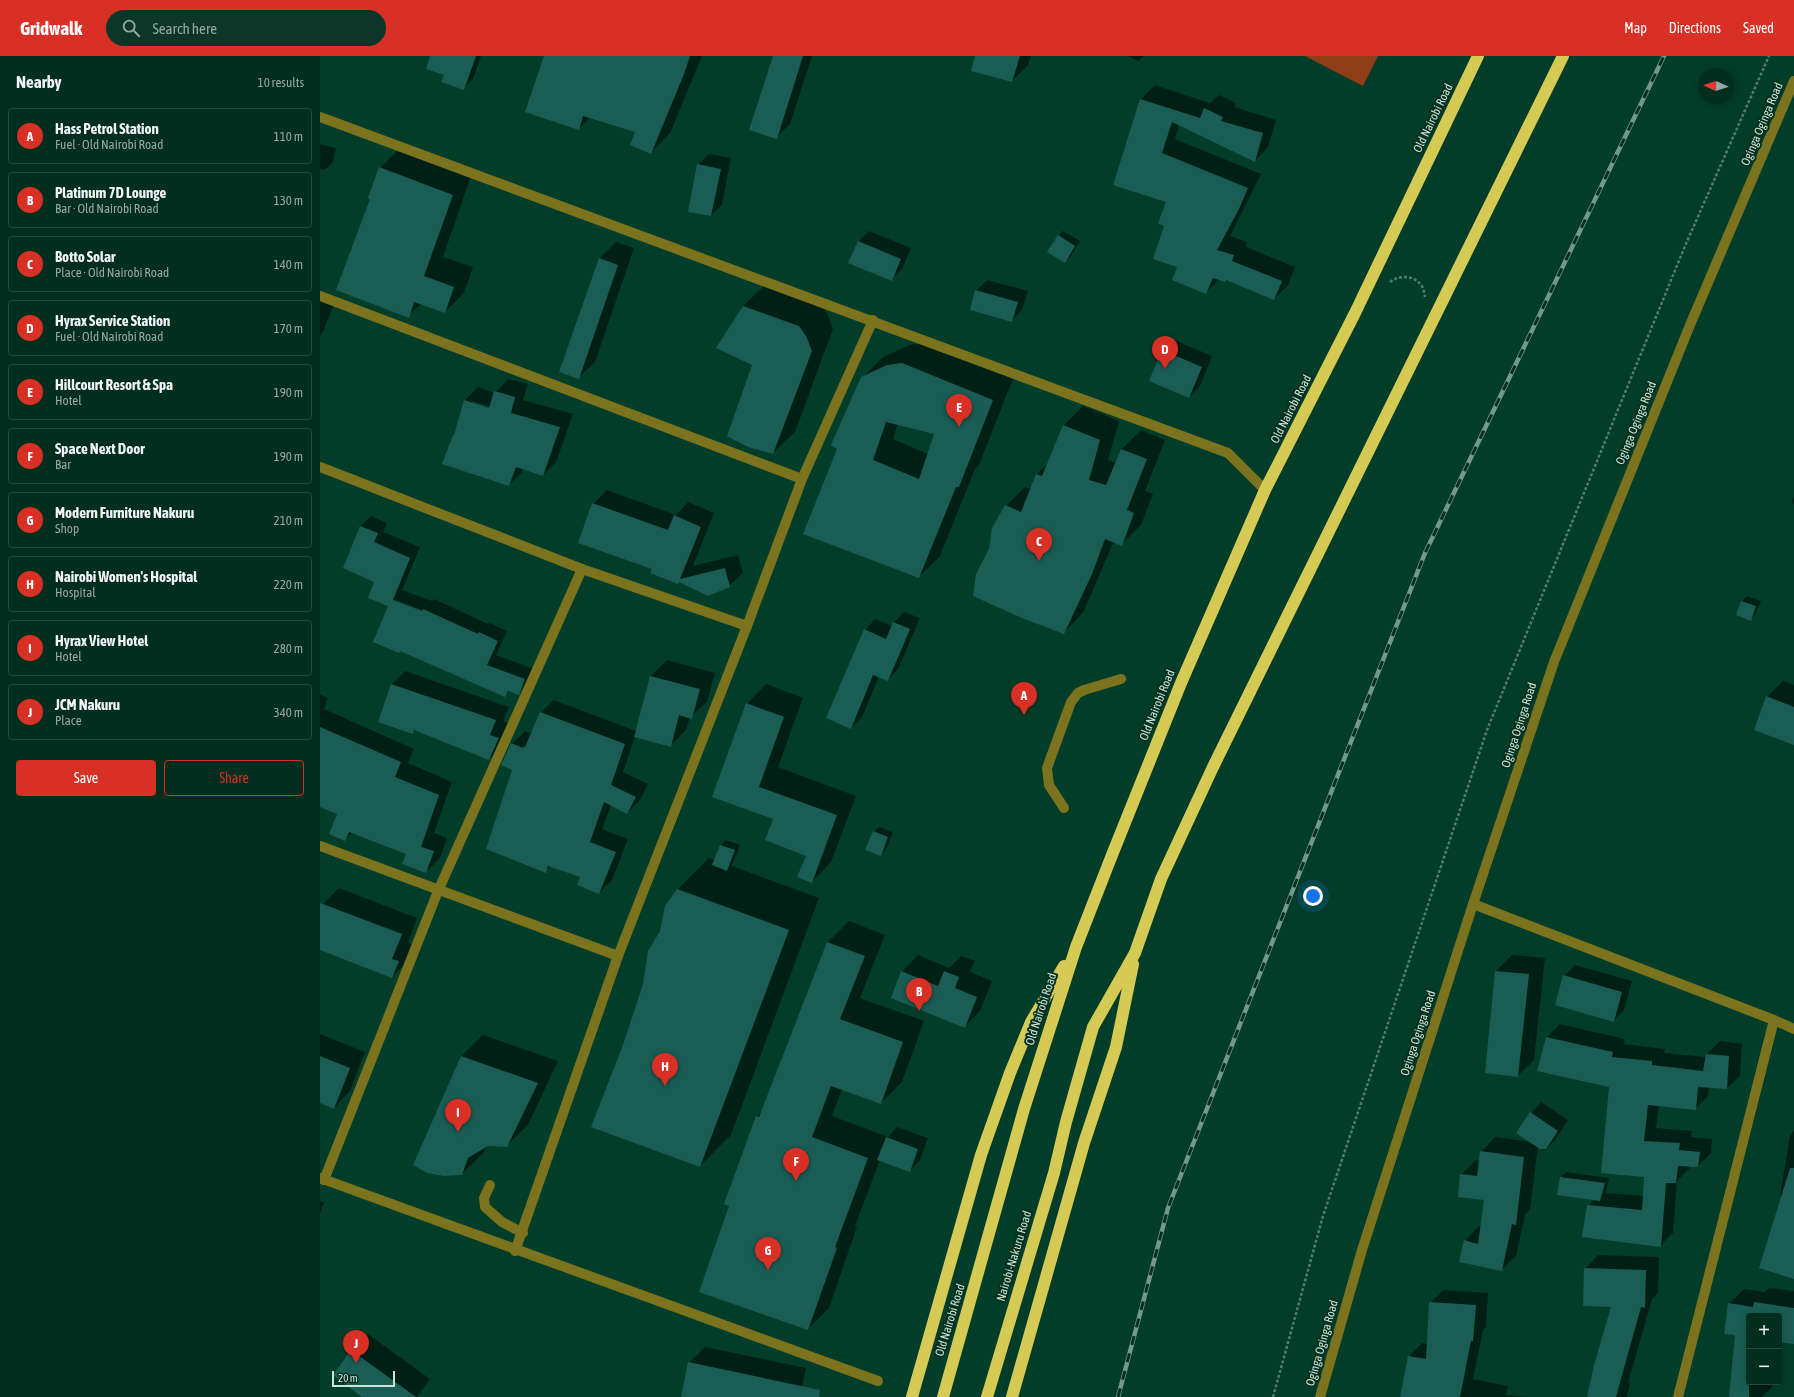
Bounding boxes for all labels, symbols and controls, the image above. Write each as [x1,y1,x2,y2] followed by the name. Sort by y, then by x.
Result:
[106,10,386,46] search box
[20,17,82,39] text: Gridwalk
[120,17,142,39] icon: search
[152,20,217,37] text: Search here
[1624,20,1647,36] text: Map
[1669,20,1721,36] text: Directions
[1743,20,1774,36] text: Saved
[1698,68,1734,104] north arrow
[16,72,62,92] text: Nearby
[258,75,304,90] text: 10 results
[1738,80,1786,168] street label: Oginga Oginga Road
[1410,81,1456,155] street label: Old Nairobi Road
[55,120,159,137] text: Hass Petrol Station
[27,129,33,144] text: A
[274,129,303,144] text: 110 m
[55,137,163,152] text: Fuel · Old Nairobi Road
[55,184,166,201] text: Platinum 7D Lounge
[27,193,33,208] text: B
[274,193,303,208] text: 130 m
[55,201,159,216] text: Bar · Old Nairobi Road
[55,248,115,265] text: Botto Solar
[27,257,33,272] text: C
[274,257,303,272] text: 140 m
[55,265,169,280] text: Place · Old Nairobi Road
[55,312,170,329] text: Hyrax Service Station
[26,321,34,336] text: D
[274,321,303,336] text: 170 m
[55,329,163,344] text: Fuel · Old Nairobi Road
[1152,336,1178,369] pin: D
[1268,372,1314,446] street label: Old Nairobi Road
[55,376,173,393] text: Hillcourt Resort & Spa
[1613,379,1659,467] street label: Oginga Oginga Road
[27,385,33,400] text: E
[274,385,303,400] text: 190 m
[55,393,82,408] text: Hotel
[946,394,972,427] pin: E
[55,440,145,457] text: Space Next Door
[27,449,33,464] text: F
[274,449,303,464] text: 190 m
[55,457,71,472] text: Bar
[55,504,194,521] text: Modern Furniture Nakuru
[27,513,33,528] text: G
[274,513,303,528] text: 210 m
[55,521,79,536] text: Shop
[1026,528,1052,561] pin: C
[55,568,197,585] text: Nairobi Women's Hospital
[26,577,34,592] text: H
[274,577,303,592] text: 220 m
[55,585,96,600] text: Hospital
[55,632,148,649] text: Hyrax View Hotel
[28,641,32,656] text: I
[274,641,303,656] text: 280 m
[55,649,82,664] text: Hotel
[1136,668,1178,742] street label: Old Nairobi Road
[1499,681,1539,769] street label: Oginga Oginga Road
[1011,682,1037,715] pin: A
[55,696,120,713] text: JCM Nakuru
[28,705,32,720] text: J
[274,705,303,720] text: 340 m
[55,713,82,728] text: Place
[16,760,156,796] button: Save
[164,760,304,796] button: Share
[1303,886,1323,906] your location
[1023,971,1059,1047] street label: Old Nairobi Road
[906,978,932,1011] pin: B
[1398,989,1438,1077] street label: Oginga Oginga Road
[652,1053,678,1086] pin: H
[445,1099,471,1132] pin: I
[783,1148,809,1181] pin: F
[994,1209,1034,1303] street label: Nairobi-Nakuru Road
[755,1237,781,1270] pin: G
[932,1282,968,1358] street label: Old Nairobi Road
[1303,1298,1341,1388] street label: Oginga Oginga Road
[1746,1313,1782,1385] map controls
[1746,1313,1782,1349] button: +
[343,1330,369,1363] pin: J
[1746,1349,1782,1385] button: −
[332,1369,395,1388] scale bar
[338,1372,358,1384] text: 20 m

